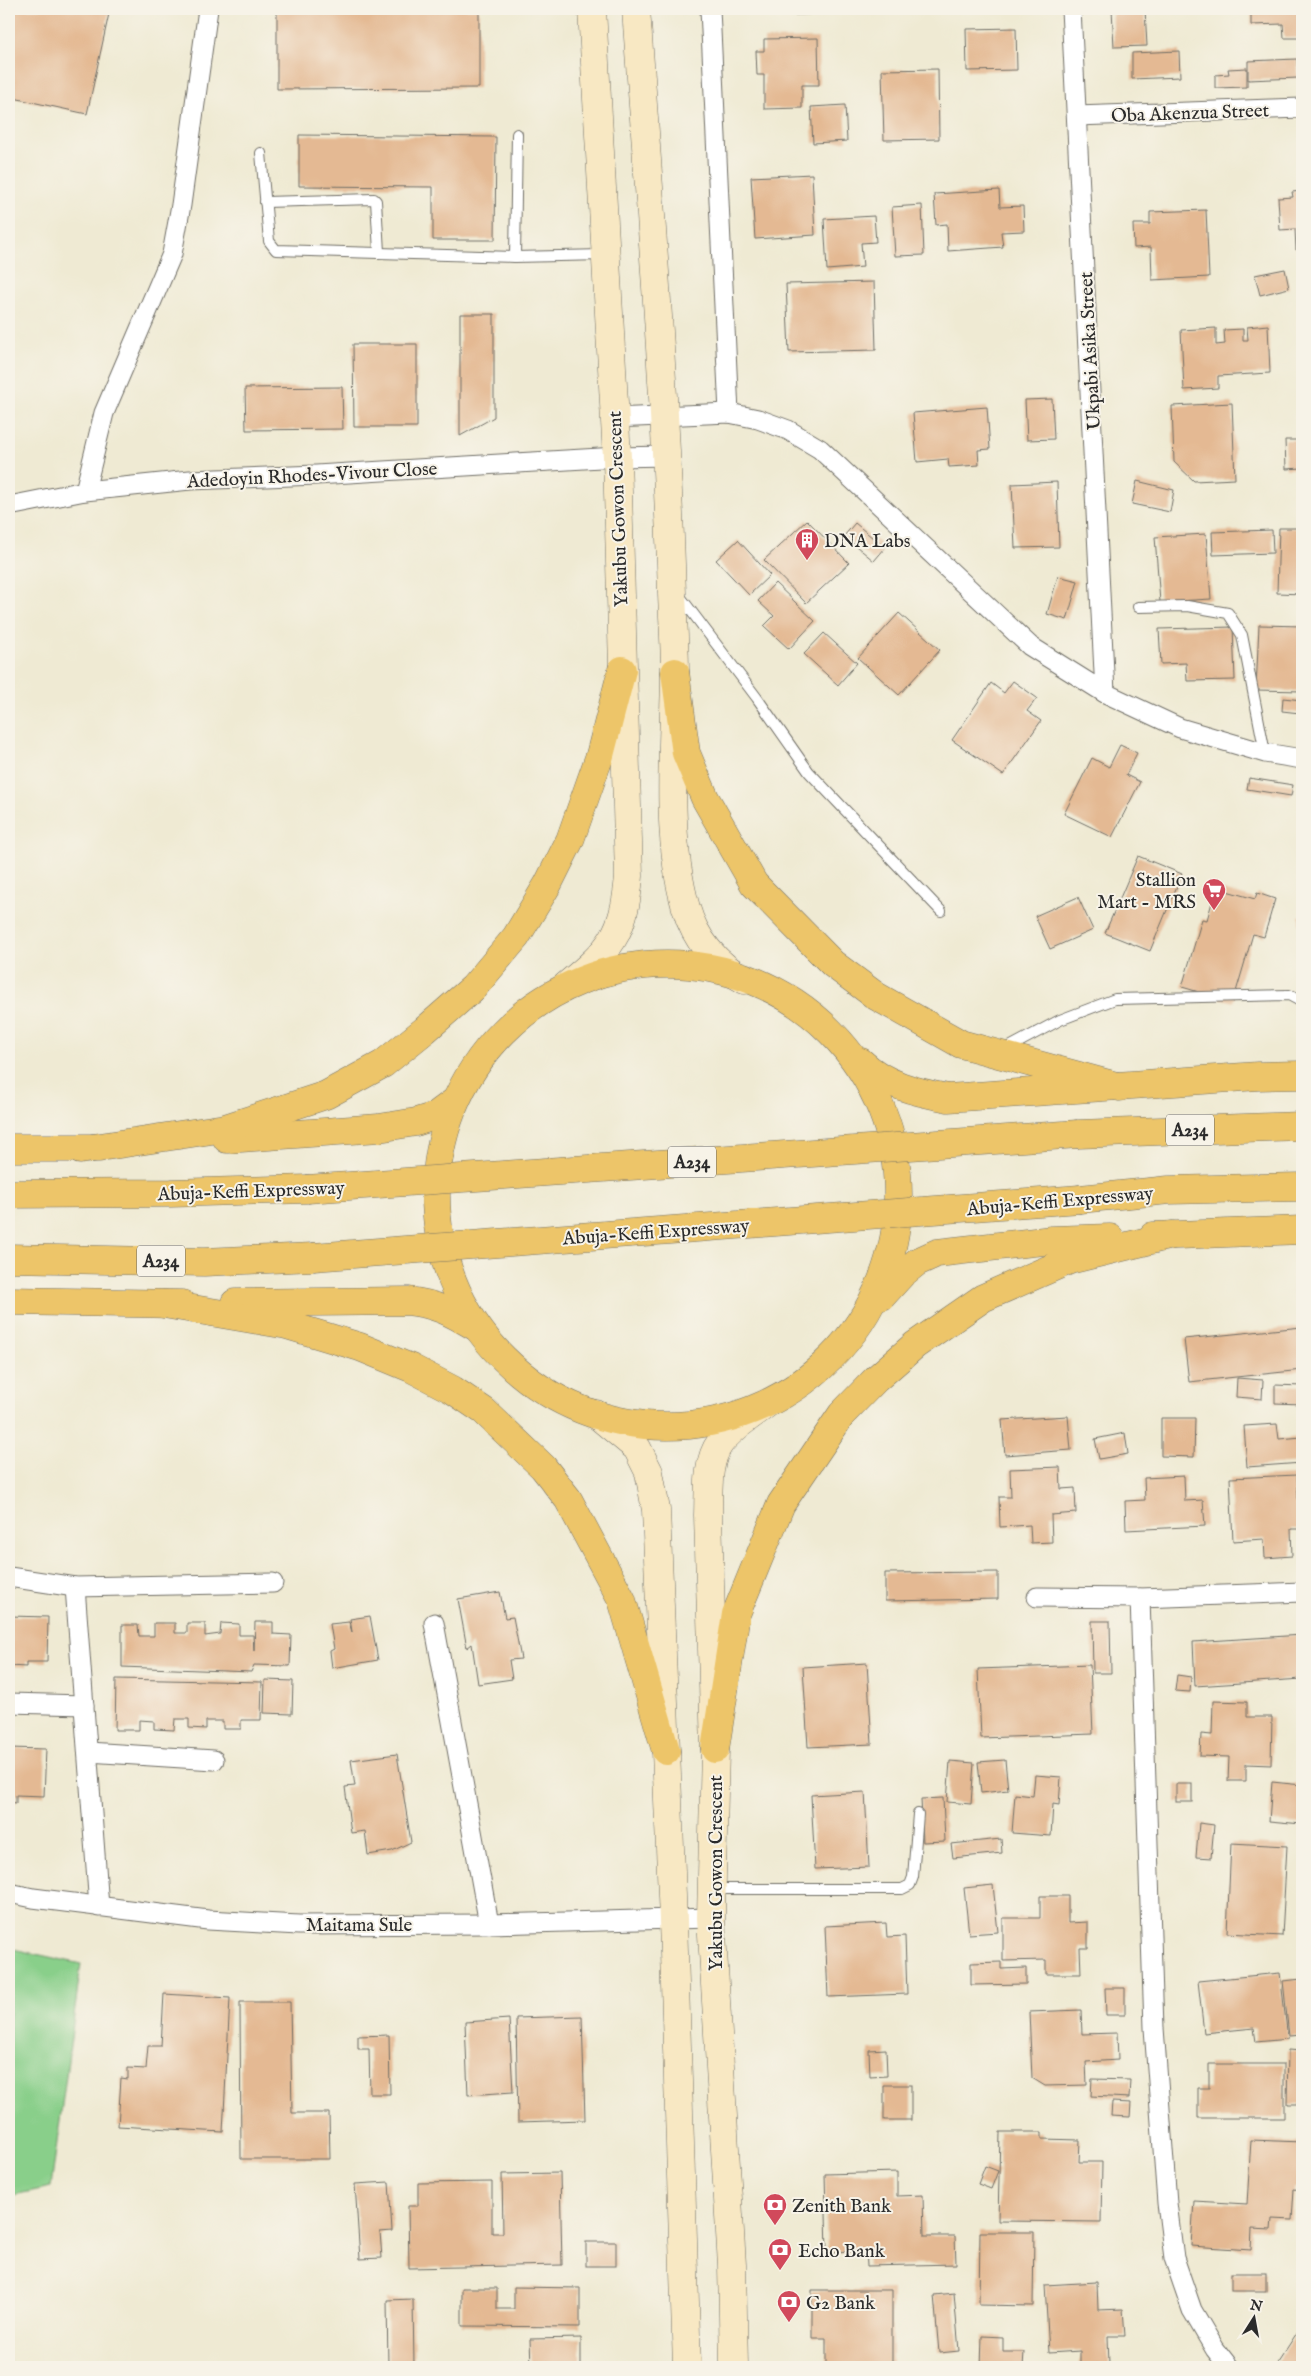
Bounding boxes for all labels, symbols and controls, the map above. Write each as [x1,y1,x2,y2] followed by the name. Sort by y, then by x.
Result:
[1111,99,1270,129] street label: Oba Akenzua Street
[1075,271,1107,431] street label: Ukpabi Asika Street
[604,410,634,607] street label: Yakubu Gowon Crescent
[185,457,438,495] street label: Adedoyin Rhodes-Vivour Close
[794,527,820,561] building icon: DNA Labs
[824,530,911,554] place label: DNA Labs
[1097,869,1196,915] place label: Stallion Mart - MRS
[1201,877,1227,911] supermarket icon: Stallion Mart - MRS
[1166,1114,1214,1146] road number: A234
[668,1146,716,1178] road number: A234
[156,1177,346,1207] street label: Abuja-Keffi Expressway
[965,1182,1155,1222] street label: Abuja-Keffi Expressway
[561,1214,751,1252] street label: Abuja-Keffi Expressway
[137,1246,185,1276] road number: A234
[705,1775,729,1971] street label: Yakubu Gowon Crescent
[306,1914,412,1938] street label: Maitama Sule
[762,2192,788,2226] bank icon: Zenith Bank
[792,2195,892,2219] place label: Zenith Bank
[767,2237,793,2271] bank icon: Echo Bank
[798,2240,886,2264] place label: Echo Bank
[776,2289,802,2323] bank icon: G2 Bank
[806,2292,876,2316] place label: G2 Bank
[1228,2294,1278,2344] north arrow
[1248,2296,1264,2316] text: N

